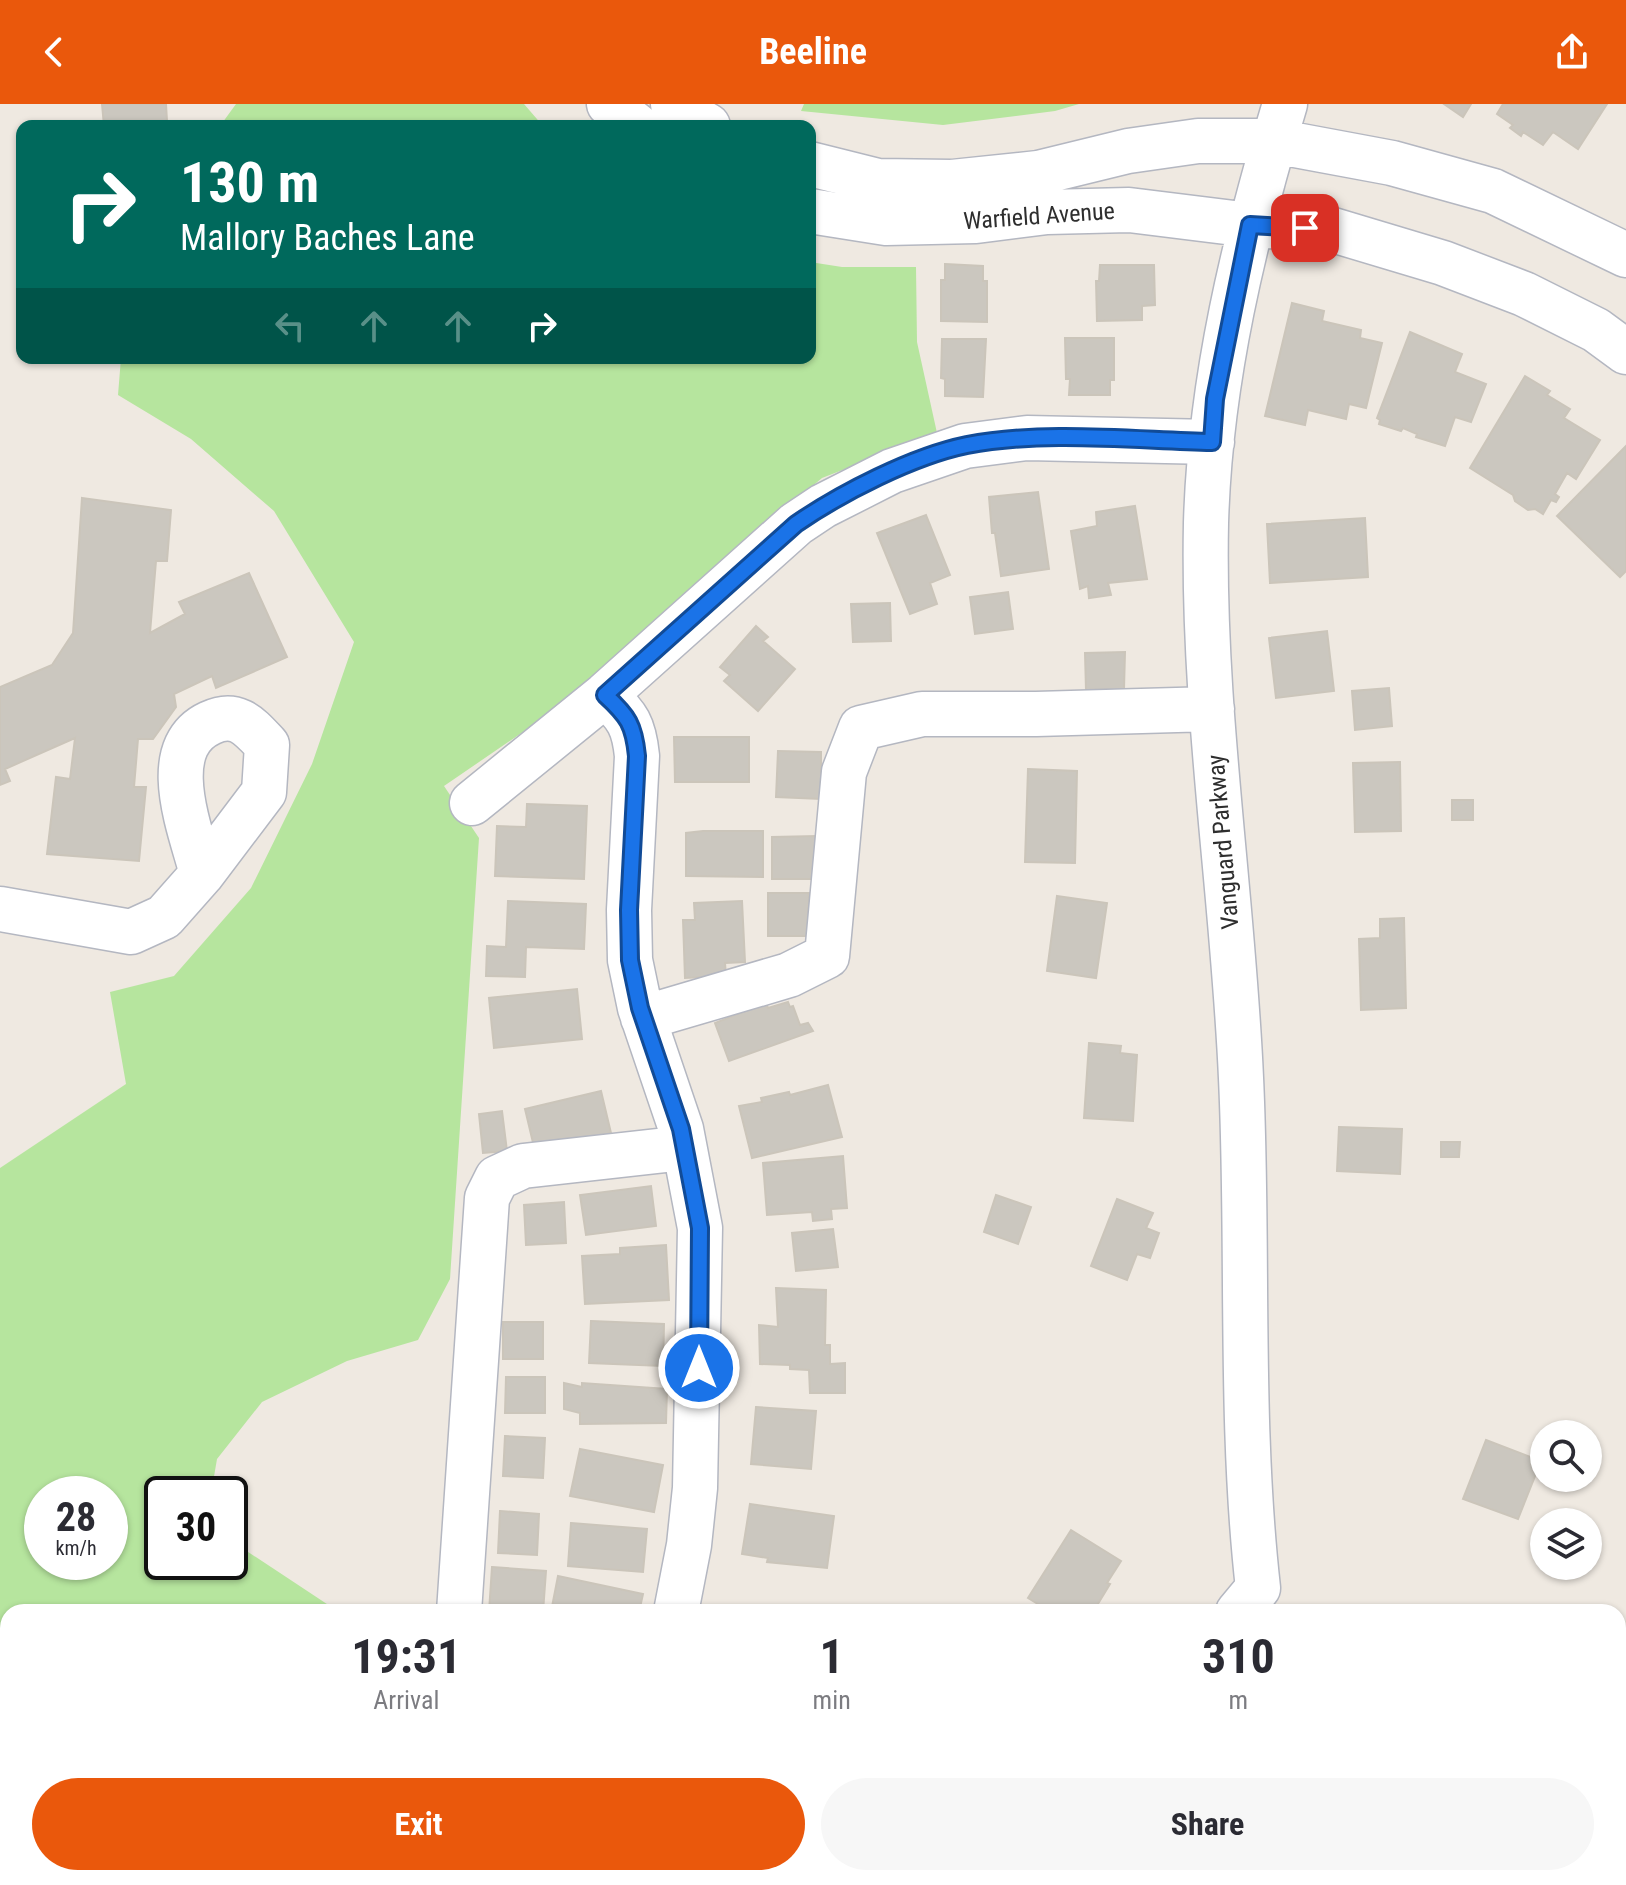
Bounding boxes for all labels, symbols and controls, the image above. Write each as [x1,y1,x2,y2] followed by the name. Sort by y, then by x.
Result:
[32,30,76,74] icon: back
[1550,30,1594,74] icon: share
[759,31,867,73] text: Beeline
[180,150,319,216] text: 130 m
[48,152,152,256] icon: right
[1271,194,1339,262] pin
[962,197,1116,235] street label: Warfield Avenue
[1283,206,1327,250] icon: arrive
[180,217,475,259] text: Mallory Baches Lane
[268,304,312,348] icon: left
[352,304,396,348] icon: ahead
[436,304,480,348] icon: ahead
[520,304,564,348] icon: right
[1201,754,1245,930] street label: Vanguard Parkway
[657,1326,741,1410] position arrow
[1530,1420,1602,1580] map controls
[1530,1420,1602,1492] button: search
[144,1476,248,1580] speed limit sign: 30
[56,1494,96,1541] text: 28
[1530,1508,1602,1580] button: layers
[55,1536,97,1560] text: km/h
[351,1628,461,1685] text: 19:31
[820,1628,844,1685] text: 1
[1202,1628,1275,1685] text: 310
[373,1685,439,1715] text: Arrival
[813,1685,851,1715] text: min
[1229,1685,1248,1715] text: m
[32,1778,805,1870] button: Exit
[821,1778,1594,1870] button: Share

